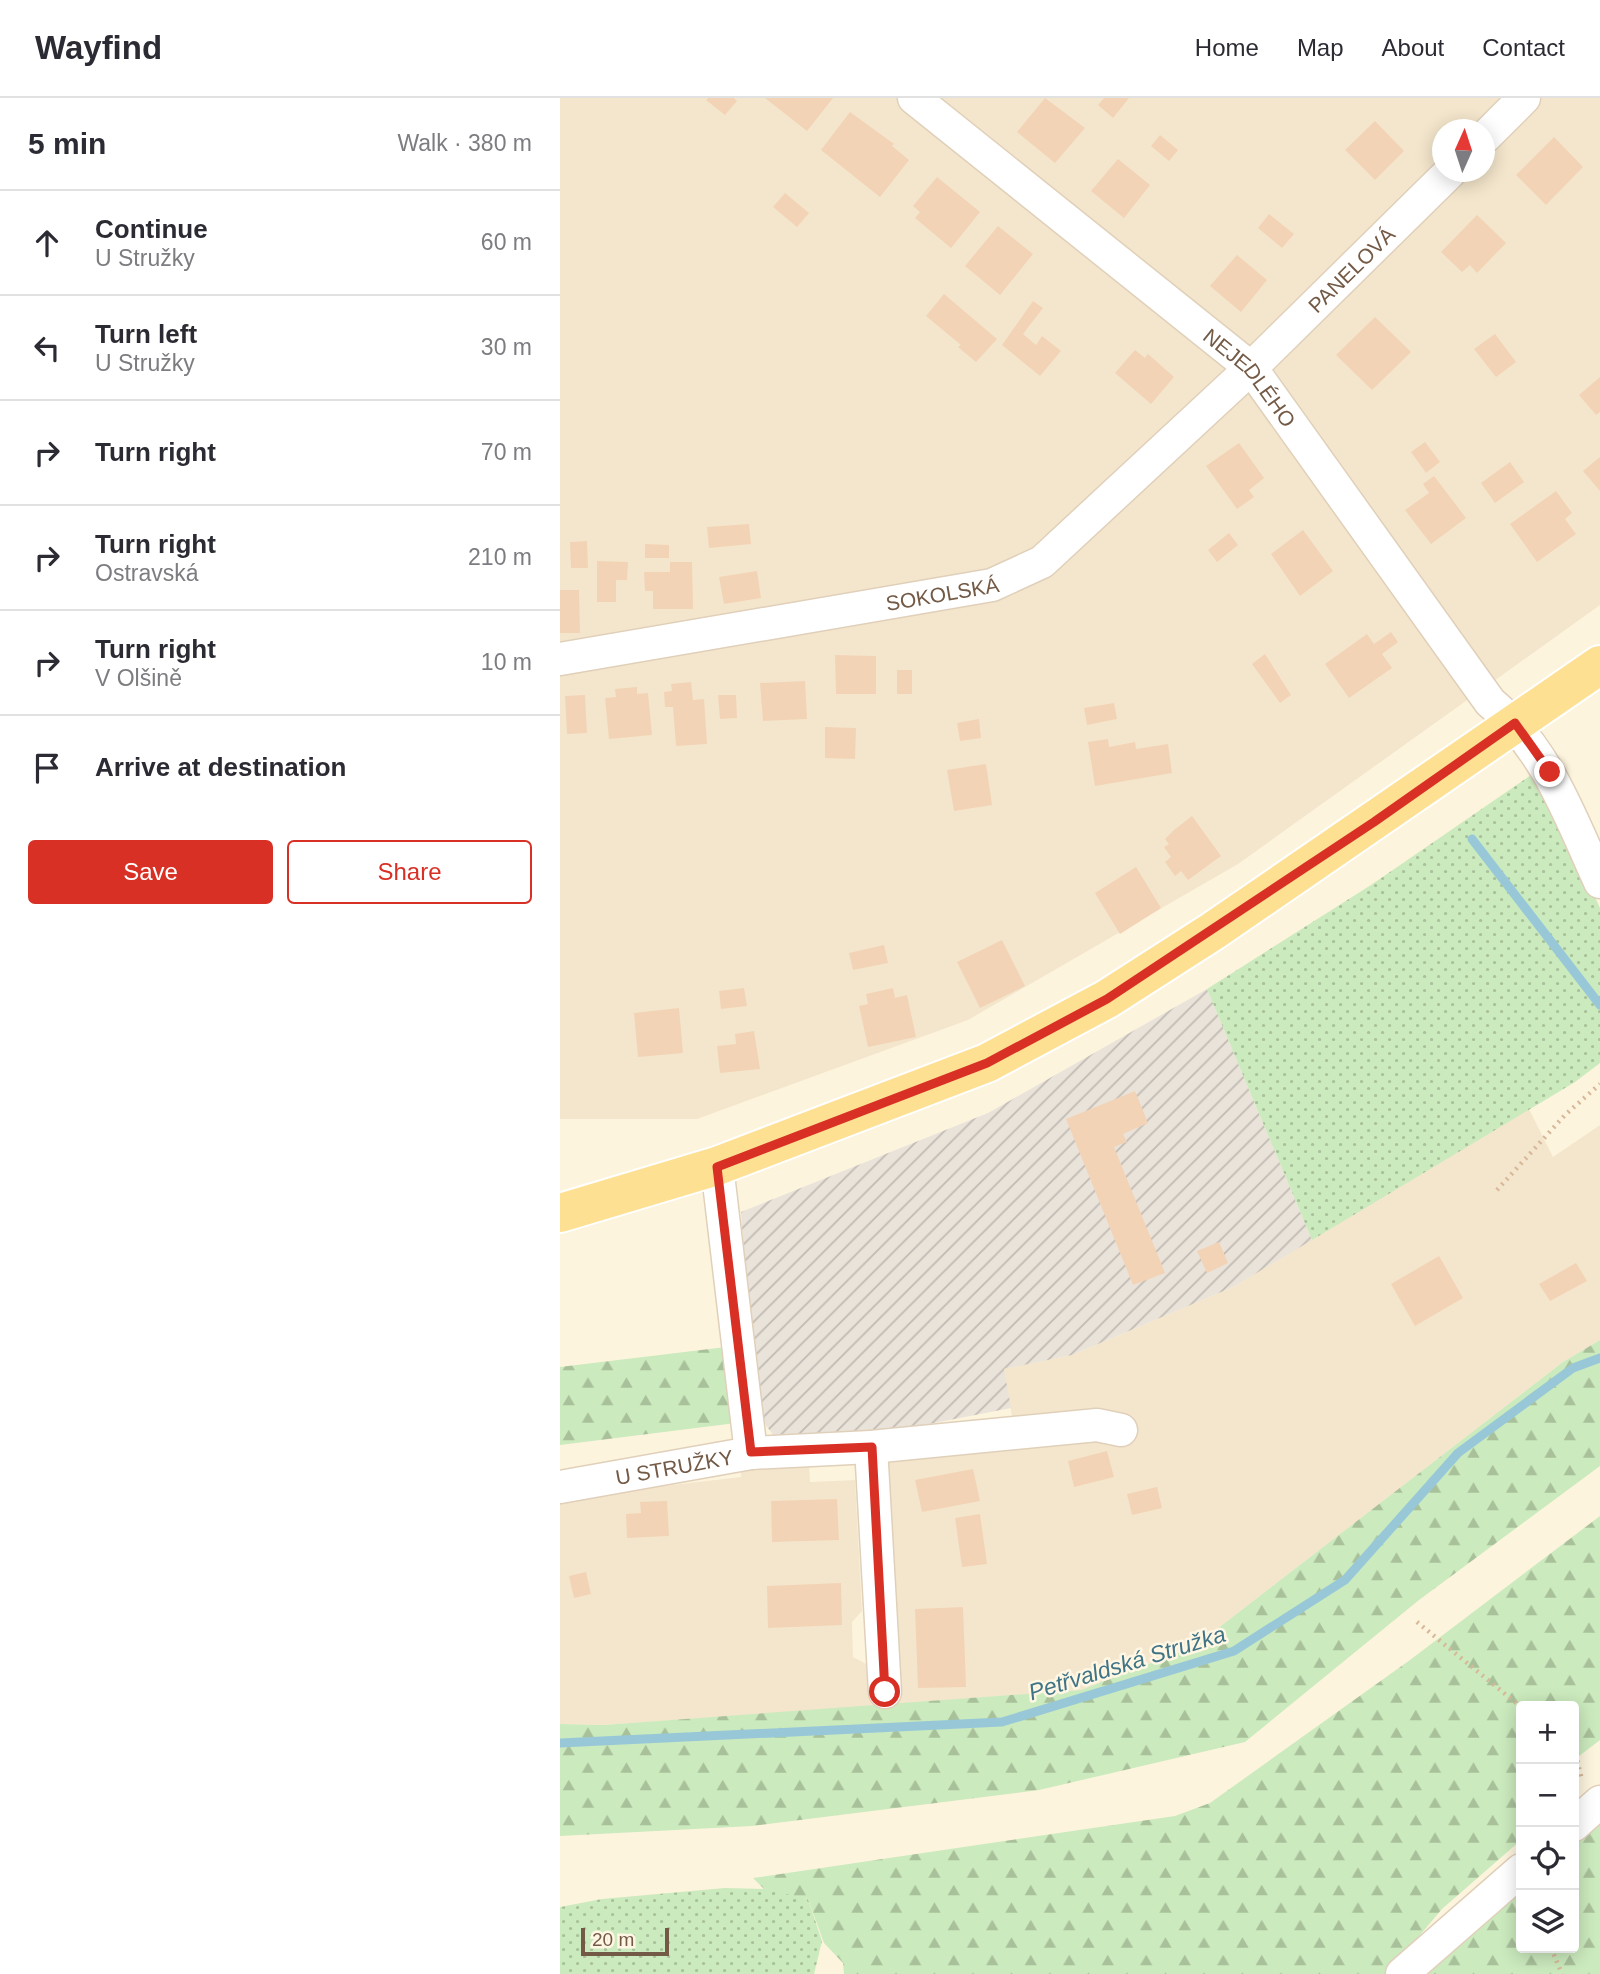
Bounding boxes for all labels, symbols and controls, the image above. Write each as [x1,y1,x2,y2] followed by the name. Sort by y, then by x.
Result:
[35,29,162,66] text: Wayfind
[1195,34,1259,61] text: Home
[1297,34,1344,61] text: Map
[1382,34,1444,61] text: About
[1482,34,1565,61] text: Contact
[1432,119,1495,182] north arrow
[28,127,106,160] text: 5 min
[397,130,532,156] text: Walk · 380 m
[95,214,208,244] text: Continue
[1303,222,1399,317] street label: PANELOVÁ
[28,224,66,262] icon: ahead
[481,229,532,255] text: 60 m
[95,245,195,271] text: U Stružky
[95,319,197,349] text: Turn left
[1199,323,1301,431] street label: NEJEDLÉHO
[28,329,66,367] icon: left
[481,334,532,360] text: 30 m
[95,350,195,376] text: U Stružky
[28,434,66,472] icon: right
[95,437,216,467] text: Turn right
[481,439,532,465] text: 70 m
[95,529,216,559] text: Turn right
[28,539,66,577] icon: right
[468,544,532,570] text: 210 m
[95,560,199,586] text: Ostravská
[884,572,1001,614] street label: SOKOLSKÁ
[95,634,216,664] text: Turn right
[28,644,66,682] icon: right
[481,649,532,675] text: 10 m
[95,665,182,691] text: V Olšině
[28,749,66,787] icon: arrive
[95,752,346,782] text: Arrive at destination
[1534,756,1565,787] route end
[28,840,273,904] button: Save
[287,840,532,904] button: Share
[614,1445,735,1488] street label: U STRUŽKY
[1025,1621,1229,1705] water label: Petřvaldská Stružka
[869,1676,900,1707] route start
[1516,1701,1579,1953] map controls
[1516,1701,1579,1764] button: +
[1516,1764,1579,1827] button: −
[1516,1827,1579,1890] button: locate
[1516,1890,1579,1953] button: layers
[581,1925,668,1957] scale bar
[592,1929,634,1950] text: 20 m

